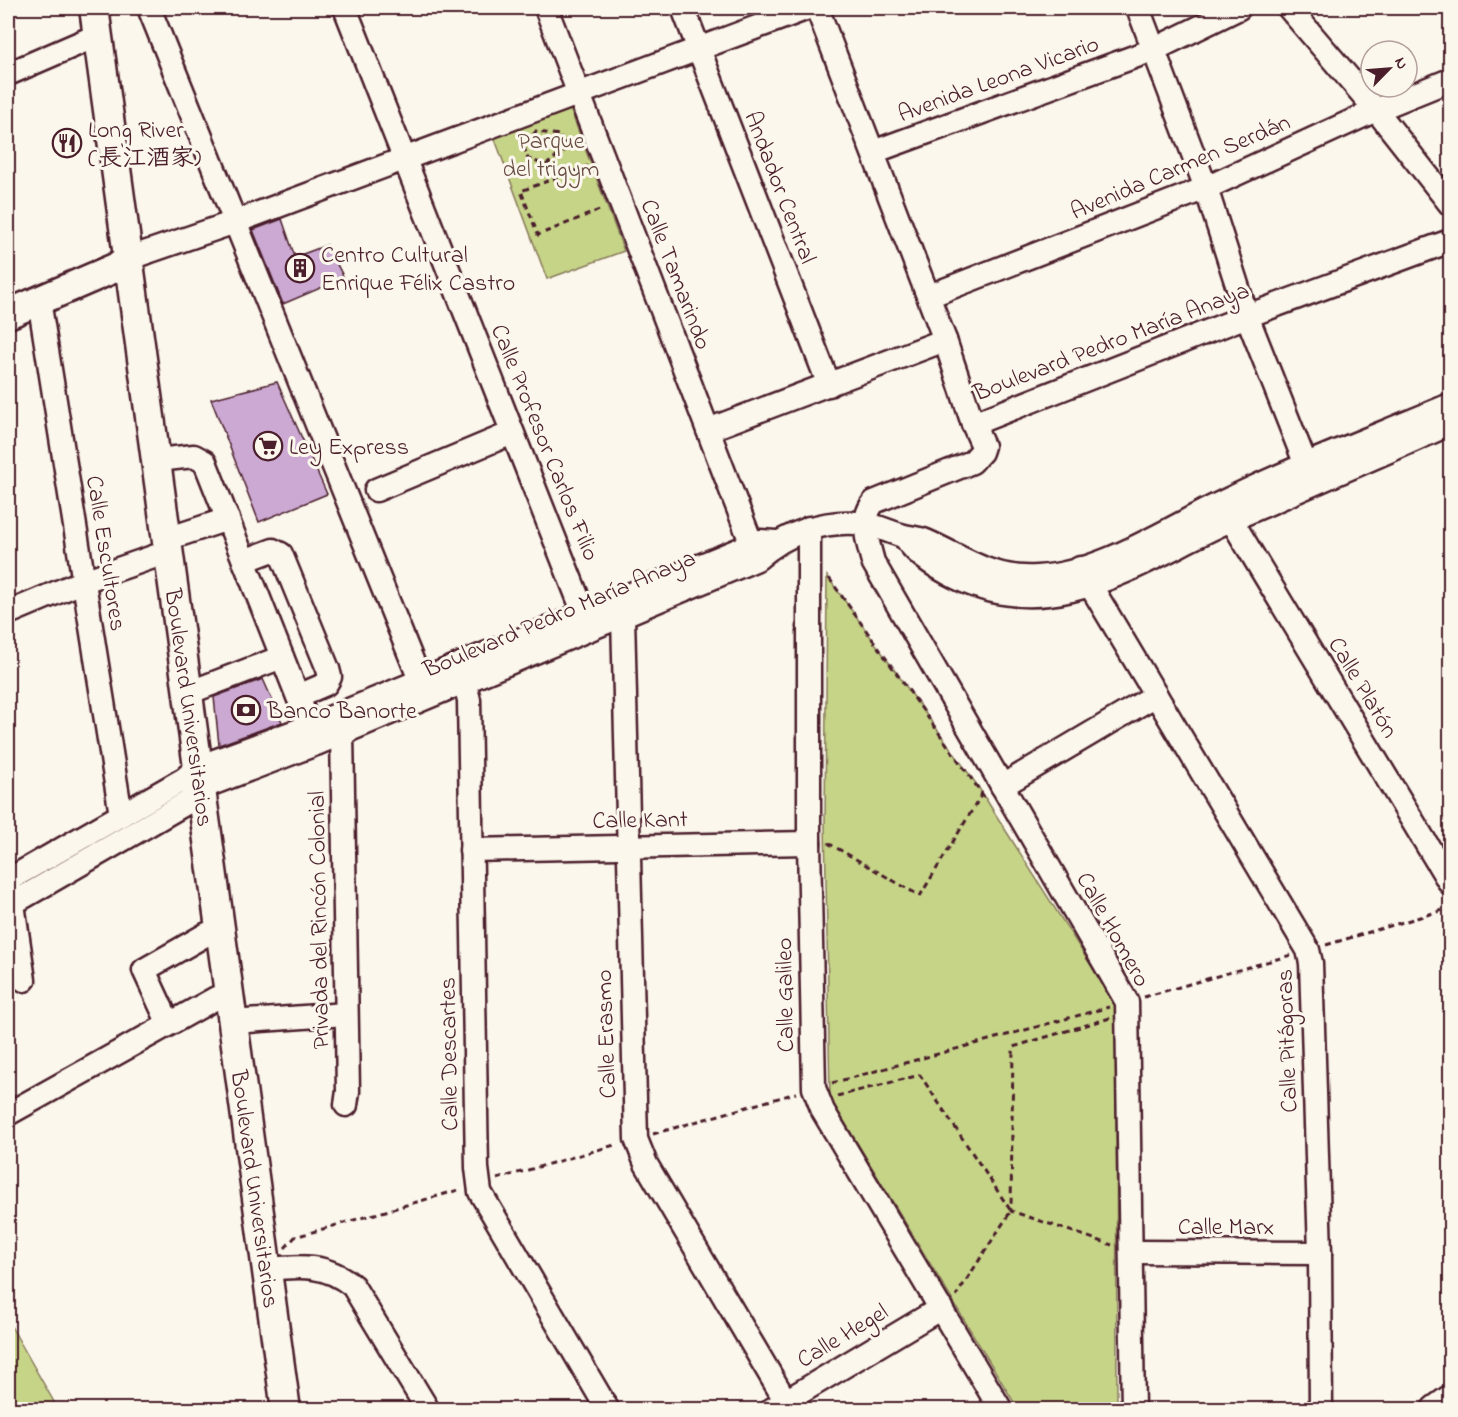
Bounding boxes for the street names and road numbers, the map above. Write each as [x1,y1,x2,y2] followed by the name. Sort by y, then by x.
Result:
[893,28,1104,133] street label: Avenida Leona Vicario
[1066,106,1296,231] street label: Avenida Carmen Serdán
[734,107,824,269] street label: Andador Central
[630,194,719,355] street label: Calle Tamarindo
[968,275,1255,413] street label: Boulevard Pedro María Anaya
[480,319,607,566] street label: Calle Profesor Carlos Filio
[75,473,134,634] street label: Calle Escultores
[417,542,702,690] street label: Boulevard Pedro María Anaya
[154,586,221,829] street label: Boulevard Universitarios
[1318,631,1406,746] street label: Calle Platón
[301,791,340,1049] street label: Privada del Rincón Colonial
[592,803,688,840] street label: Calle Kant
[1066,866,1158,994] street label: Calle Homero
[768,937,805,1053] street label: Calle Galileo
[1268,968,1308,1113] street label: Calle Pitágoras
[588,969,627,1099] street label: Calle Erasmo
[432,977,469,1131] street label: Calle Descartes
[220,1067,287,1311] street label: Boulevard Universitarios
[1178,1211,1274,1246] street label: Calle Marx
[791,1296,896,1378] street label: Calle Hegel

